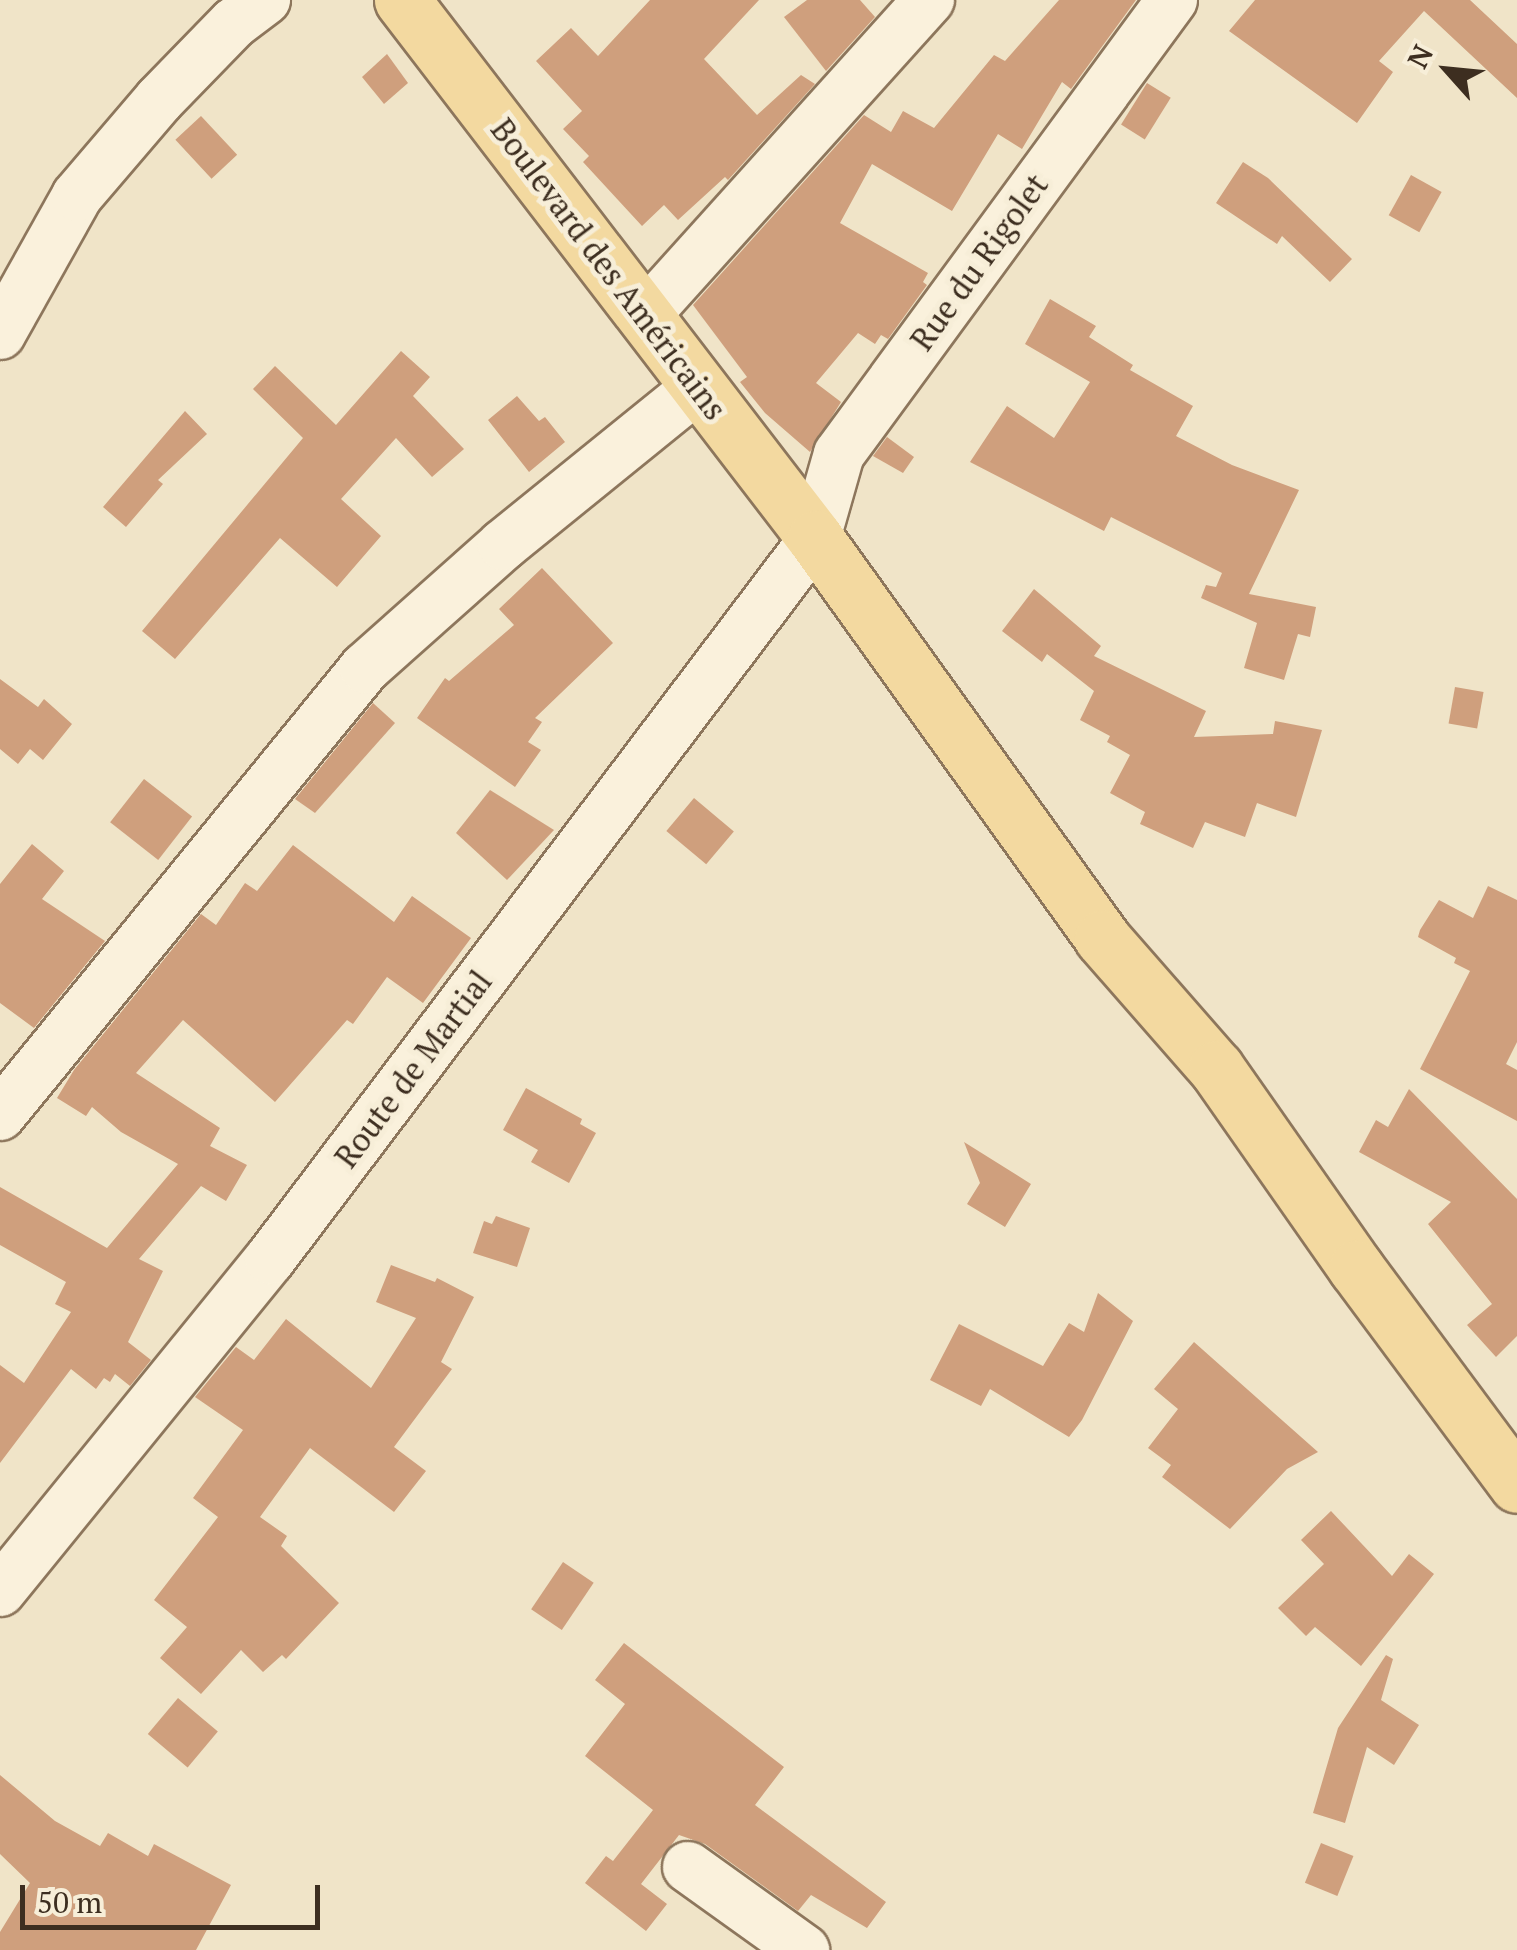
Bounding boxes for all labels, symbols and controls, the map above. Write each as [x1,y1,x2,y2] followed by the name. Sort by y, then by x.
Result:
[1397,20,1497,120] north arrow
[1399,38,1441,74] text: N
[483,111,735,427] street label: Boulevard des Américains
[902,166,1056,358] street label: Rue du Rigolet
[326,963,500,1175] street label: Route de Martial
[25,1865,325,1927] scale bar
[37,1882,102,1922] text: 50 m

